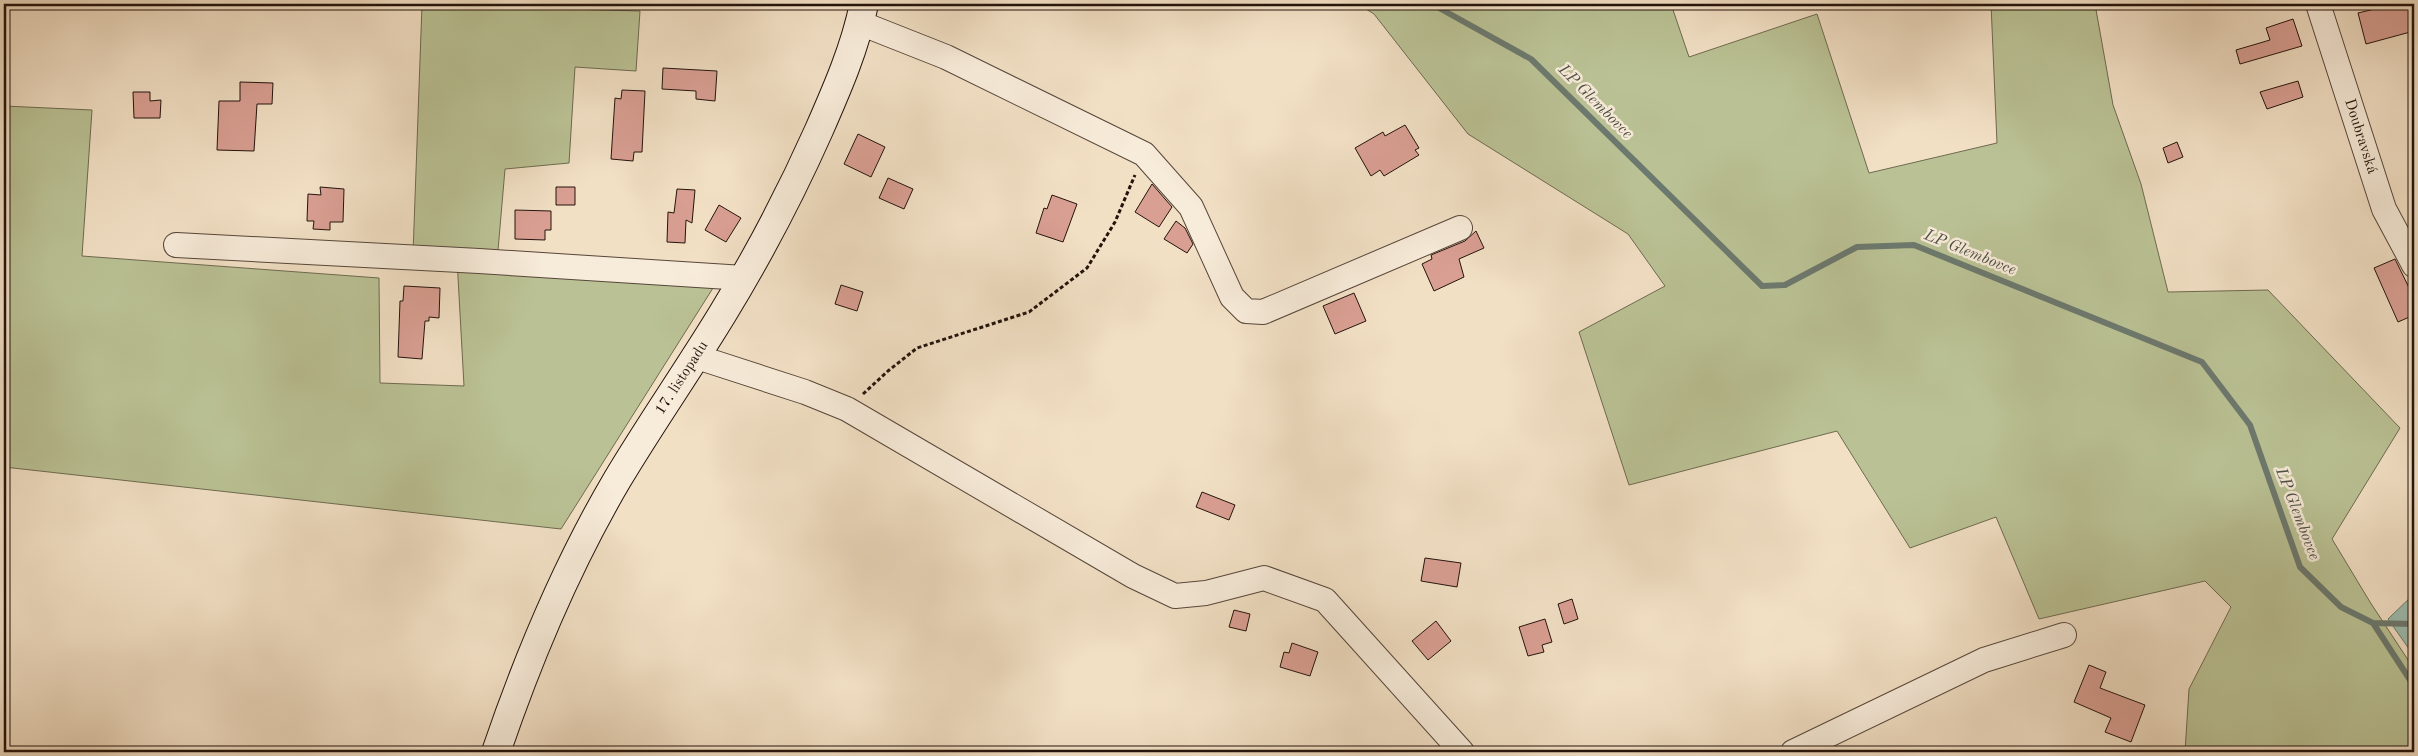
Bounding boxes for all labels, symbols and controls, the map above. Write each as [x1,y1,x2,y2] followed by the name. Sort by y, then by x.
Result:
[1554,61,1635,142] water label: LP Glembovce
[2342,97,2380,176] street label: Doubravská
[1921,227,2019,279] water label: LP Glembovce
[653,339,711,417] street label: 17. listopadu
[2272,465,2322,563] water label: LP Glembovce

